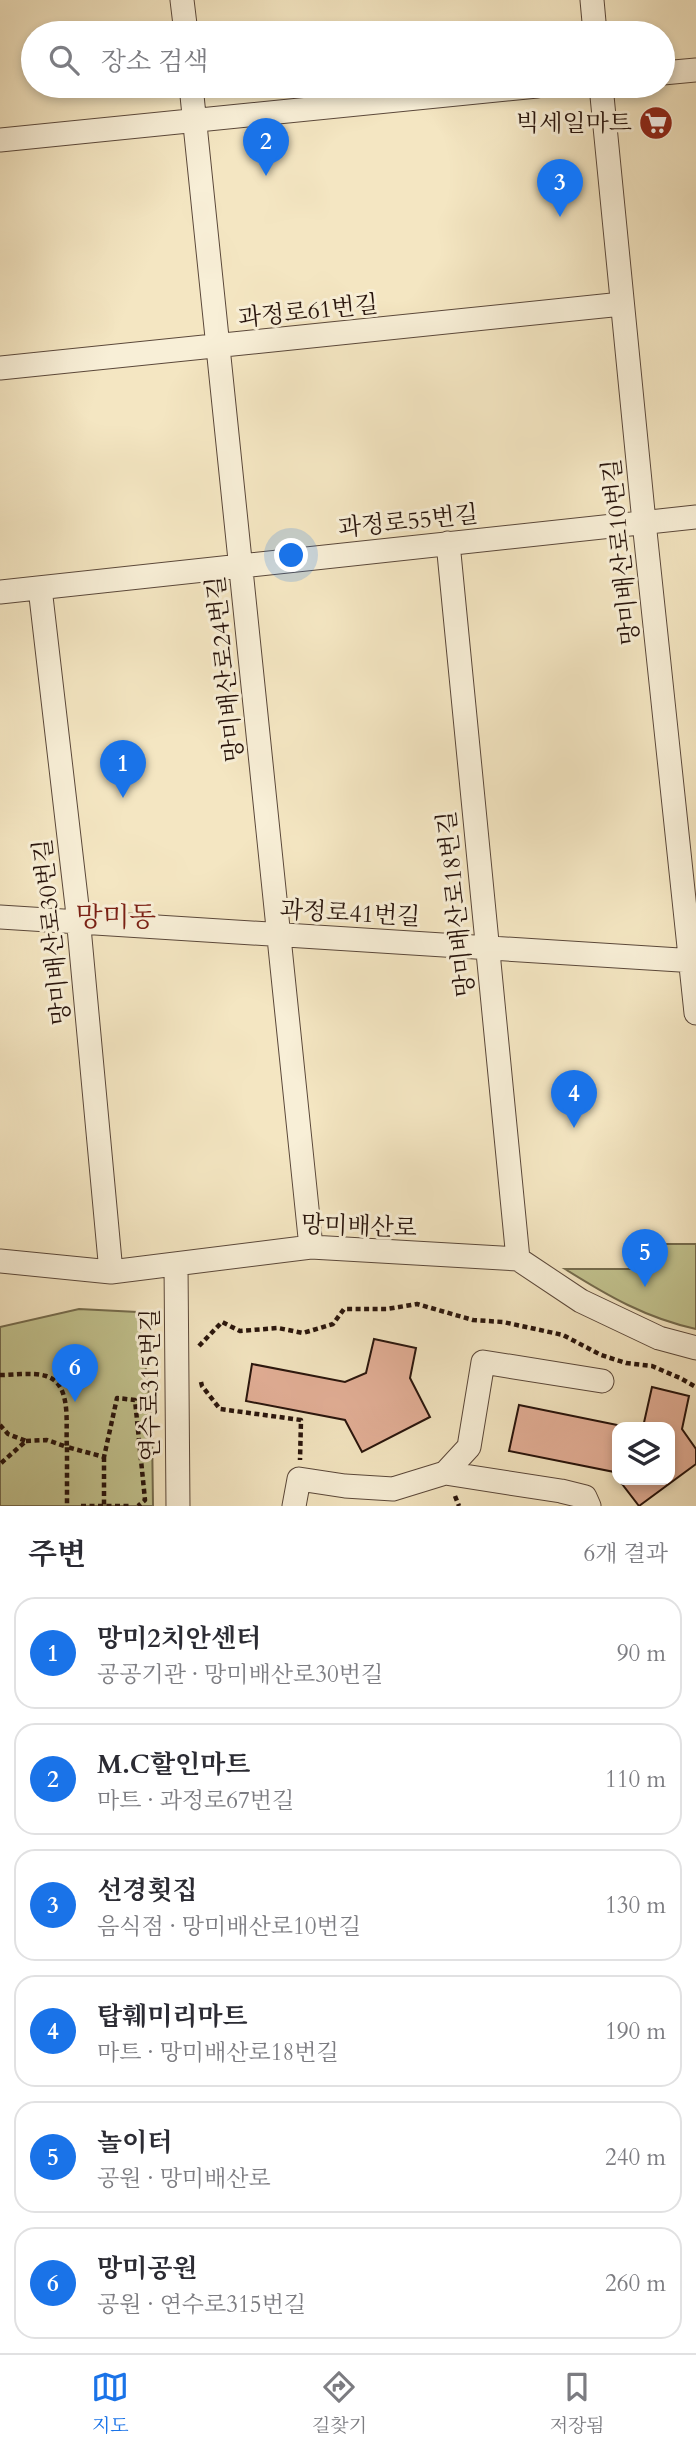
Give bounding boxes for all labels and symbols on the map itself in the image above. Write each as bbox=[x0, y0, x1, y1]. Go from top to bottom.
supermarket icon: 빅세일마트 bbox=[637, 104, 675, 142]
place label: 빅세일마트 bbox=[516, 107, 632, 140]
pin: 2 bbox=[243, 118, 289, 176]
pin: 3 bbox=[537, 159, 583, 217]
street label: 과정로61번길 bbox=[236, 288, 380, 335]
street label: 망미배산로10번길 bbox=[595, 457, 648, 647]
street label: 과정로55번길 bbox=[336, 498, 480, 545]
your location bbox=[274, 538, 308, 572]
street label: 망미배산로24번길 bbox=[199, 574, 252, 764]
pin: 1 bbox=[100, 740, 146, 798]
street label: 망미배산로18번길 bbox=[430, 809, 483, 999]
street label: 망미배산로30번길 bbox=[26, 837, 79, 1027]
street label: 과정로41번길 bbox=[279, 893, 421, 934]
district label: 망미동 bbox=[75, 898, 157, 936]
pin: 4 bbox=[551, 1070, 597, 1128]
street label: 망미배산로 bbox=[300, 1208, 417, 1245]
pin: 5 bbox=[622, 1229, 668, 1287]
street label: 연수로315번길 bbox=[134, 1309, 167, 1461]
pin: 6 bbox=[52, 1344, 98, 1402]

